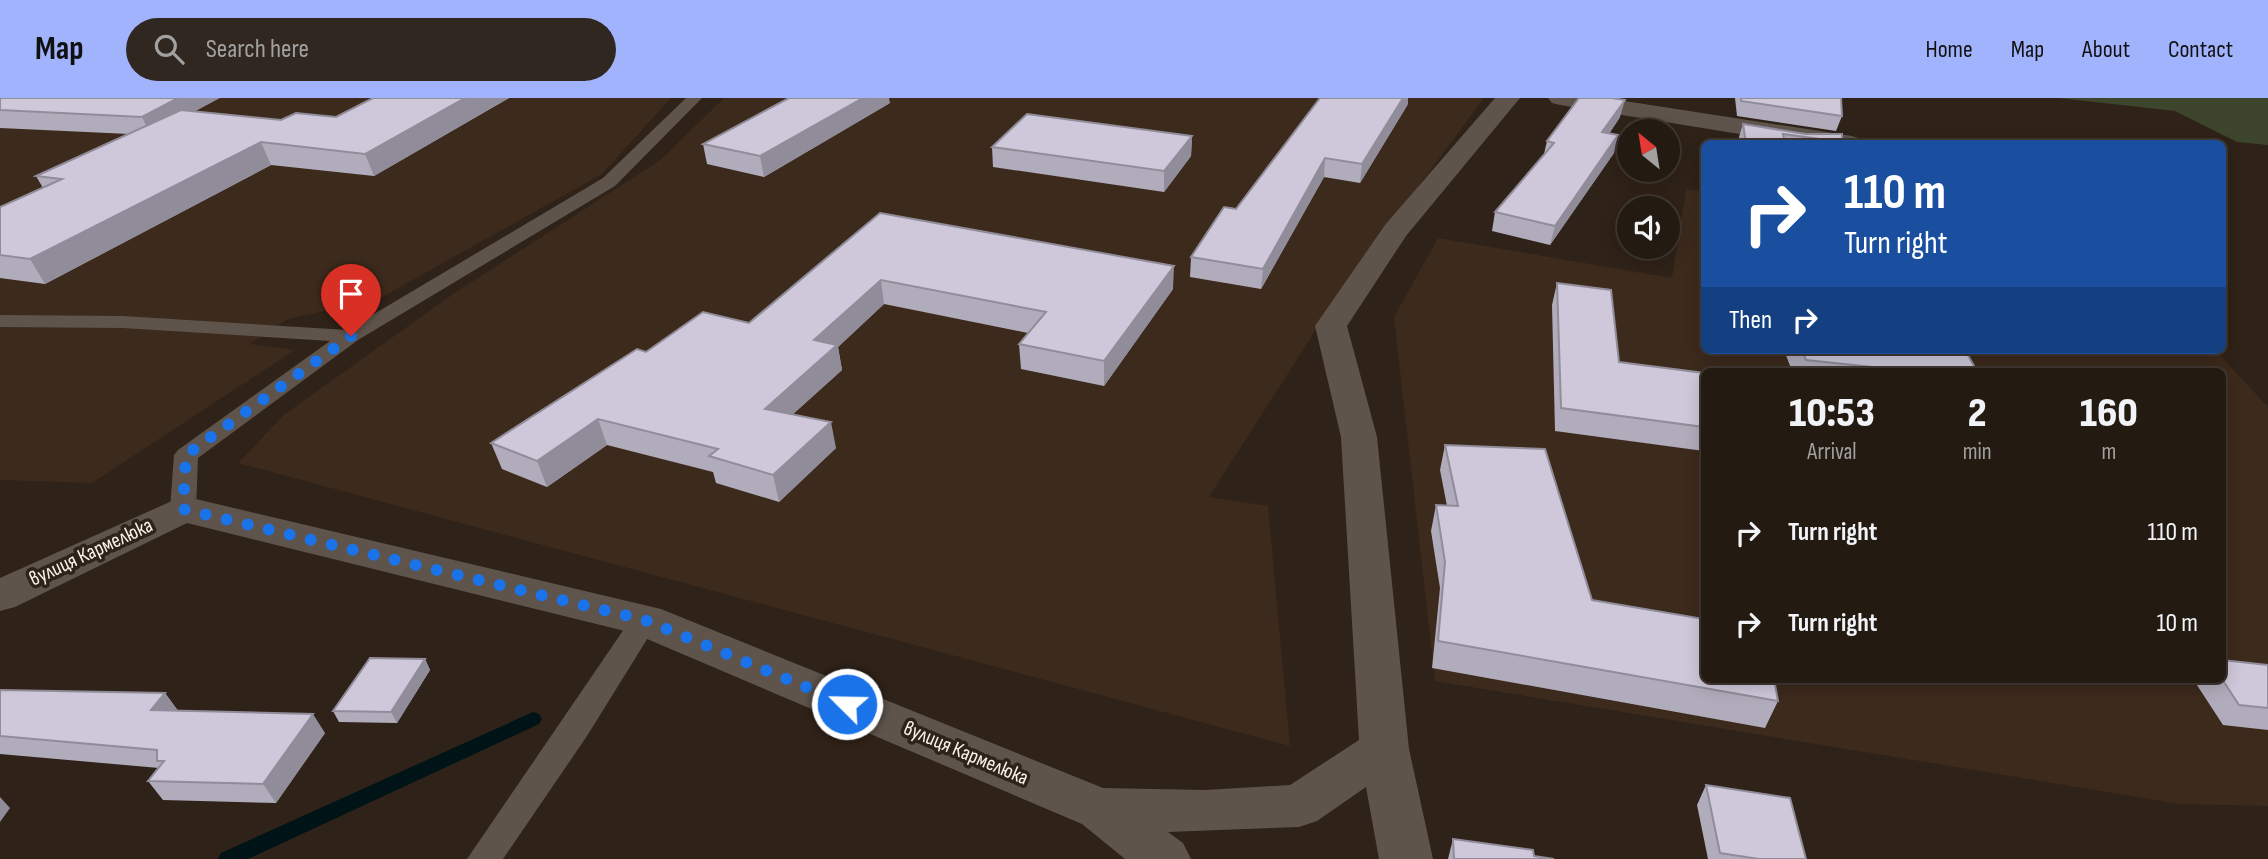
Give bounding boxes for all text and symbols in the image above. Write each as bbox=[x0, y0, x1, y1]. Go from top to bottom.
search box bbox=[126, 18, 616, 81]
text: Map bbox=[35, 29, 84, 69]
icon: search bbox=[150, 30, 188, 68]
text: Search here bbox=[206, 34, 309, 65]
text: Home bbox=[1925, 35, 1973, 64]
text: Map bbox=[2011, 35, 2044, 64]
text: About bbox=[2082, 35, 2130, 64]
text: Contact bbox=[2168, 35, 2233, 64]
north arrow bbox=[1617, 119, 1680, 182]
map controls bbox=[1617, 119, 1680, 259]
text: 110 m bbox=[1844, 164, 1946, 223]
icon: right bbox=[1729, 168, 1820, 259]
button: sound bbox=[1617, 196, 1680, 259]
text: Turn right bbox=[1844, 224, 1948, 263]
pin bbox=[321, 264, 381, 336]
icon: arrive bbox=[332, 275, 370, 313]
icon: right bbox=[1786, 301, 1824, 339]
text: Then bbox=[1729, 305, 1772, 336]
text: 10:53 bbox=[1789, 388, 1875, 439]
text: 2 bbox=[1968, 388, 1987, 439]
text: 160 bbox=[2080, 388, 2138, 439]
text: Arrival bbox=[1807, 438, 1857, 466]
text: min bbox=[1963, 438, 1992, 466]
text: m bbox=[2101, 438, 2116, 466]
street label: вулиця Кармелюка bbox=[25, 513, 157, 591]
icon: right bbox=[1729, 514, 1767, 552]
text: Turn right bbox=[1788, 517, 1877, 548]
text: 110 m bbox=[2147, 517, 2198, 548]
icon: right bbox=[1729, 605, 1767, 643]
text: Turn right bbox=[1788, 608, 1877, 639]
text: 10 m bbox=[2156, 608, 2198, 639]
position arrow bbox=[810, 667, 884, 741]
street label: вулиця Кармелюка bbox=[900, 715, 1032, 791]

